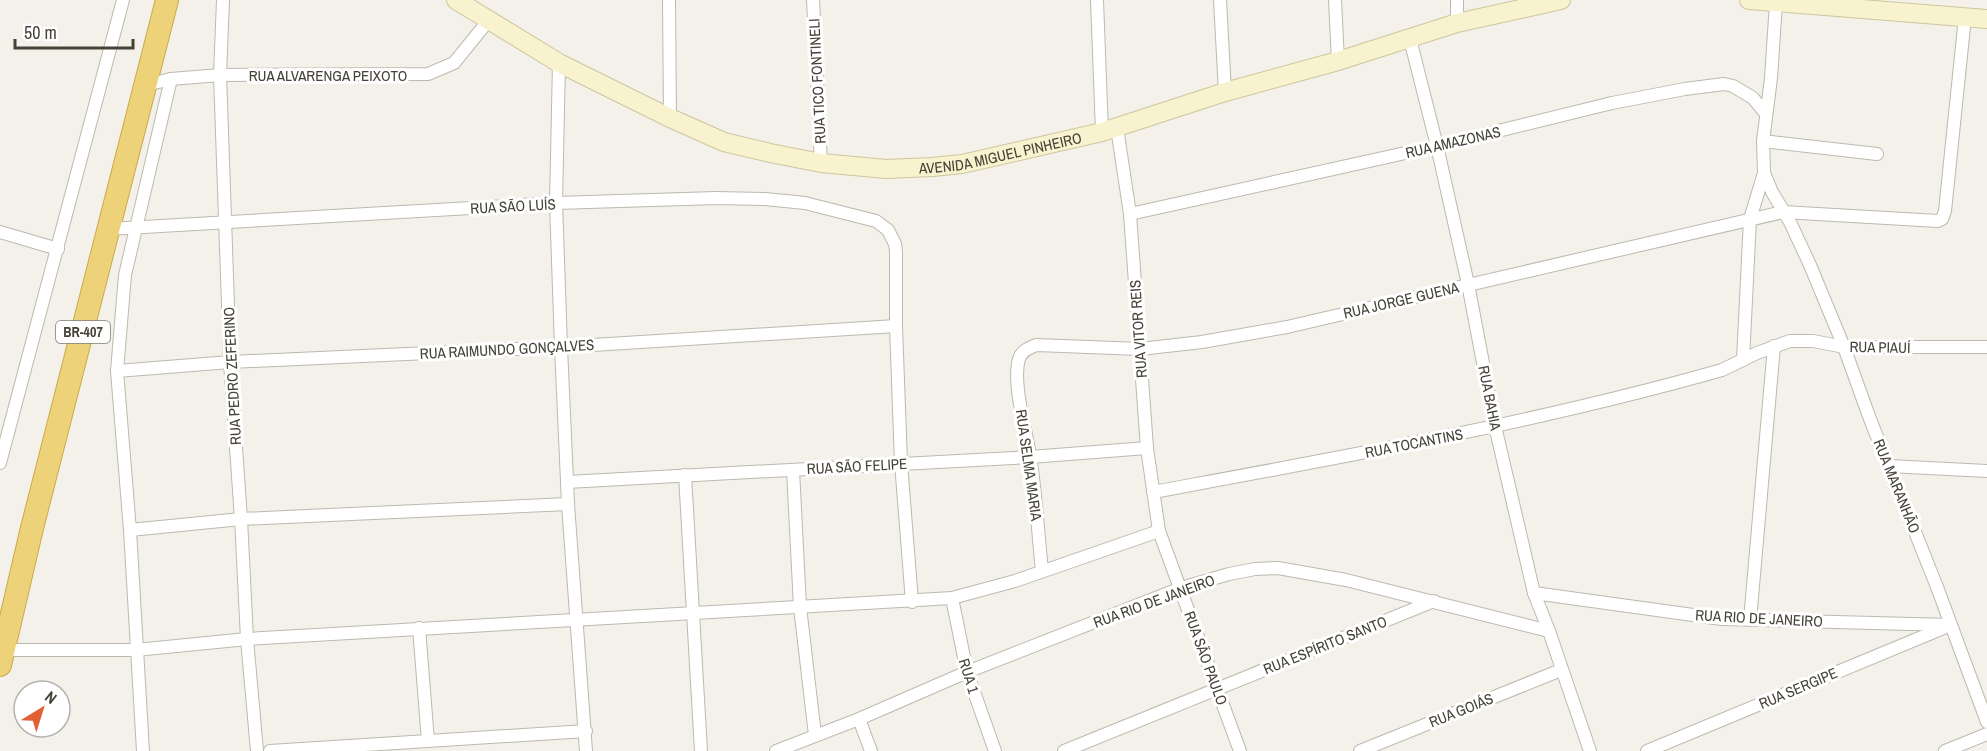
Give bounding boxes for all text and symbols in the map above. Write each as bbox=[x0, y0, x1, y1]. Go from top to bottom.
scale bar bbox=[15, 12, 134, 50]
street label: RUA TICO FONTINELI bbox=[803, 18, 831, 144]
text: 50 m bbox=[24, 20, 57, 45]
street label: RUA ALVARENGA PEIXOTO bbox=[249, 65, 407, 86]
street label: RUA AMAZONAS bbox=[1403, 121, 1503, 163]
street label: AVENIDA MIGUEL PINHEIRO bbox=[917, 127, 1084, 178]
street label: RUA SÃO LUÍS bbox=[470, 193, 556, 219]
street label: RUA JORGE GUENA bbox=[1341, 276, 1462, 324]
street label: RUA VITOR REIS bbox=[1124, 279, 1152, 379]
street label: RUA PEDRO ZEFERINO bbox=[218, 307, 246, 445]
road number: BR-407 bbox=[56, 321, 110, 343]
street label: RUA RAIMUNDO GONÇALVES bbox=[419, 334, 595, 364]
street label: RUA PIAUÍ bbox=[1849, 336, 1911, 358]
street label: RUA BAHIA bbox=[1473, 364, 1507, 433]
street label: RUA SELMA MARIA bbox=[1011, 408, 1047, 523]
street label: RUA TOCANTINS bbox=[1363, 423, 1465, 463]
street label: RUA MARANHÃO bbox=[1869, 436, 1925, 536]
street label: RUA SÃO FELIPE bbox=[806, 453, 908, 479]
street label: RUA RIO DE JANEIRO bbox=[1090, 569, 1218, 633]
street label: RUA RIO DE JANEIRO bbox=[1695, 604, 1823, 632]
street label: RUA SÃO PAULO bbox=[1179, 608, 1233, 708]
street label: RUA ESPÍRITO SANTO bbox=[1260, 611, 1390, 679]
street label: RUA 1 bbox=[954, 656, 984, 696]
street label: RUA SERGIPE bbox=[1756, 662, 1840, 714]
north arrow bbox=[12, 679, 72, 739]
text: N bbox=[41, 686, 62, 709]
street label: RUA GOIÁS bbox=[1426, 688, 1496, 732]

